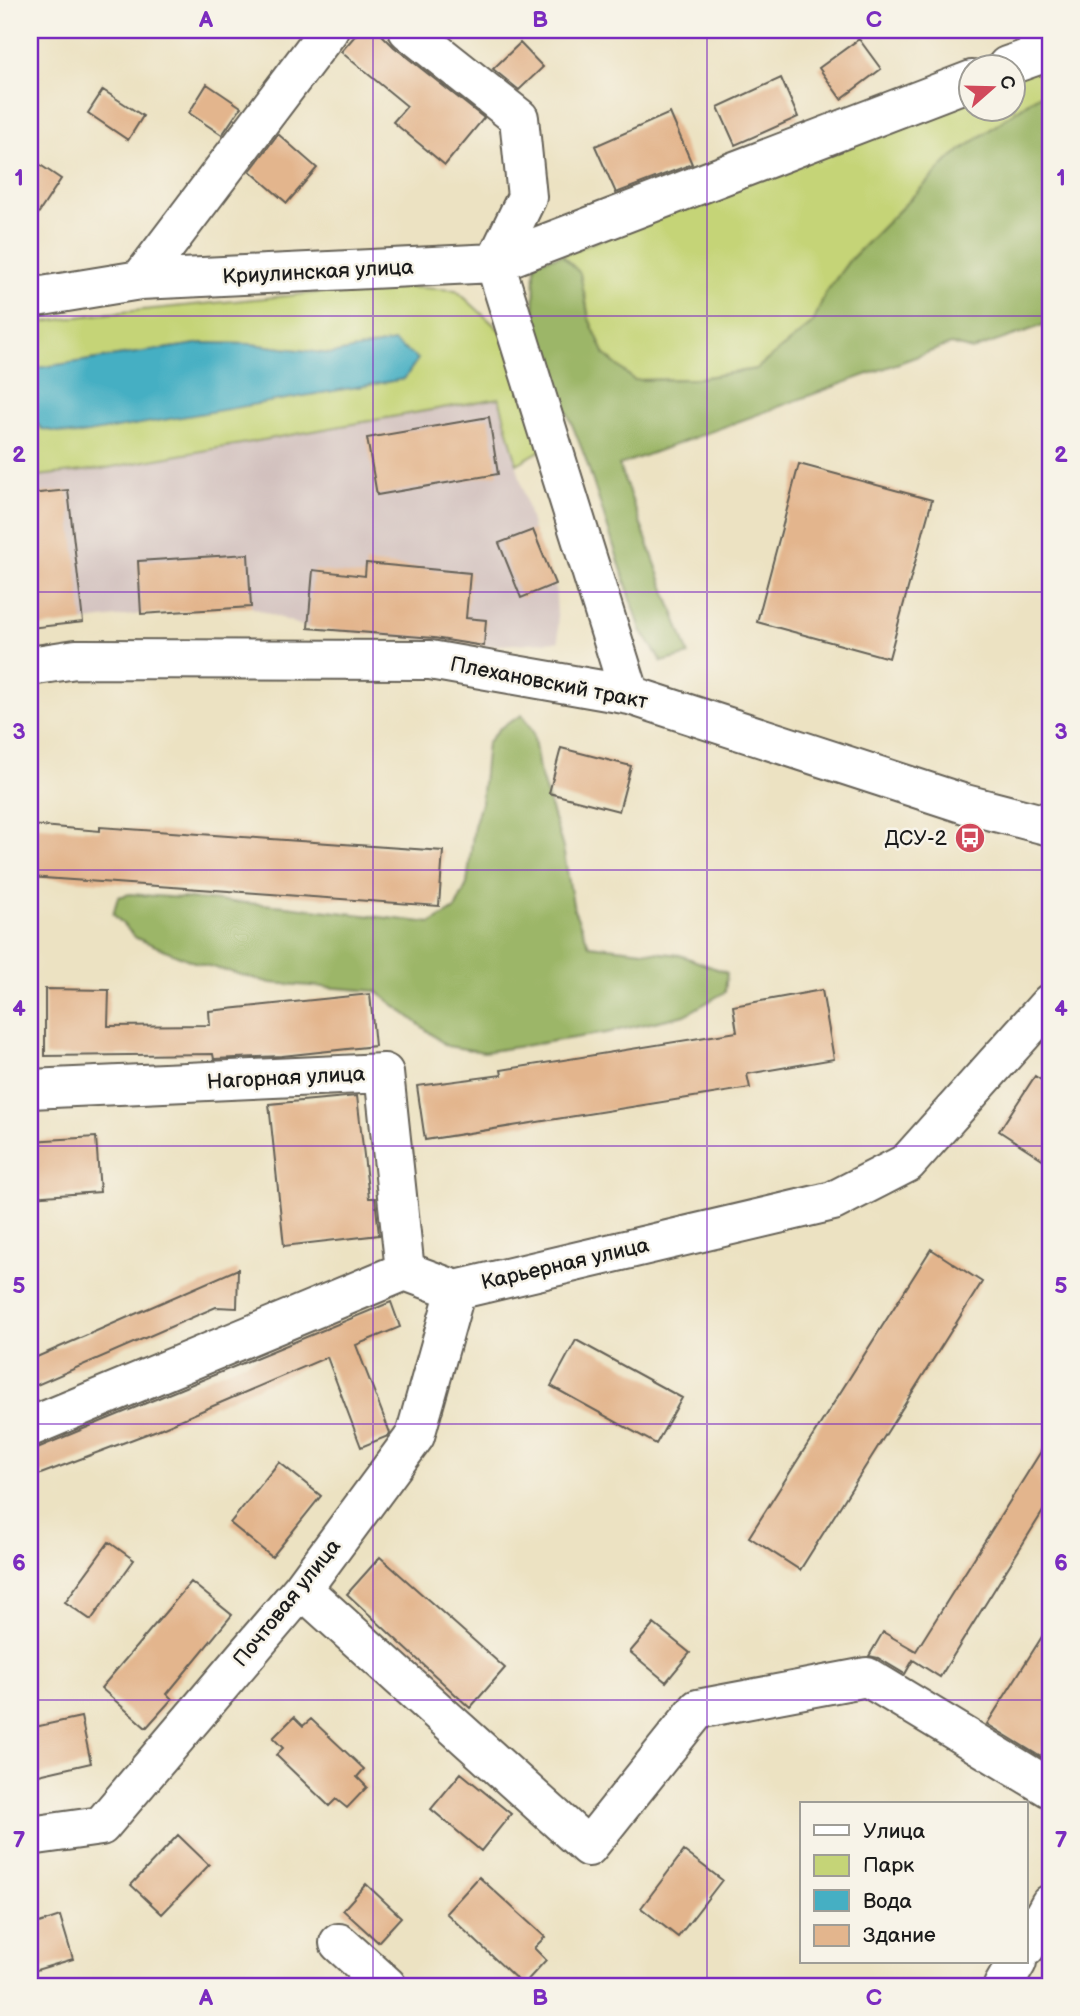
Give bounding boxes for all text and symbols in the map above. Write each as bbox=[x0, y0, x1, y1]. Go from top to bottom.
text: A bbox=[198, 6, 214, 34]
text: B bbox=[532, 6, 548, 34]
text: C bbox=[866, 6, 882, 34]
north arrow bbox=[958, 52, 1028, 122]
text: С bbox=[993, 73, 1020, 93]
text: 1 bbox=[14, 164, 24, 192]
text: 1 bbox=[1056, 164, 1066, 192]
street label: Криулинская улица bbox=[222, 254, 415, 289]
text: 2 bbox=[12, 441, 26, 469]
text: 2 bbox=[1054, 441, 1068, 469]
street label: Плехановский тракт bbox=[448, 652, 650, 714]
text: 3 bbox=[12, 718, 26, 746]
text: 3 bbox=[1054, 718, 1068, 746]
bus stop icon: ДСУ-2 bbox=[953, 821, 987, 855]
place label: ДСУ-2 bbox=[884, 826, 948, 851]
text: 4 bbox=[12, 995, 26, 1023]
text: 4 bbox=[1054, 995, 1068, 1023]
street label: Нагорная улица bbox=[206, 1061, 366, 1095]
street label: Карьерная улица bbox=[479, 1232, 652, 1295]
text: 5 bbox=[12, 1272, 26, 1300]
text: 5 bbox=[1054, 1272, 1068, 1300]
street label: Почтовая улица bbox=[228, 1534, 346, 1672]
text: 6 bbox=[12, 1549, 26, 1577]
text: 6 bbox=[1054, 1549, 1068, 1577]
legend bbox=[800, 1802, 1028, 1964]
text: Улица bbox=[863, 1819, 926, 1844]
text: 7 bbox=[13, 1826, 26, 1854]
text: 7 bbox=[1055, 1826, 1068, 1854]
text: Парк bbox=[863, 1853, 914, 1878]
text: Вода bbox=[863, 1889, 912, 1914]
text: Здание bbox=[863, 1923, 936, 1948]
text: A bbox=[198, 1984, 214, 2012]
text: B bbox=[532, 1984, 548, 2012]
text: C bbox=[866, 1984, 882, 2012]

